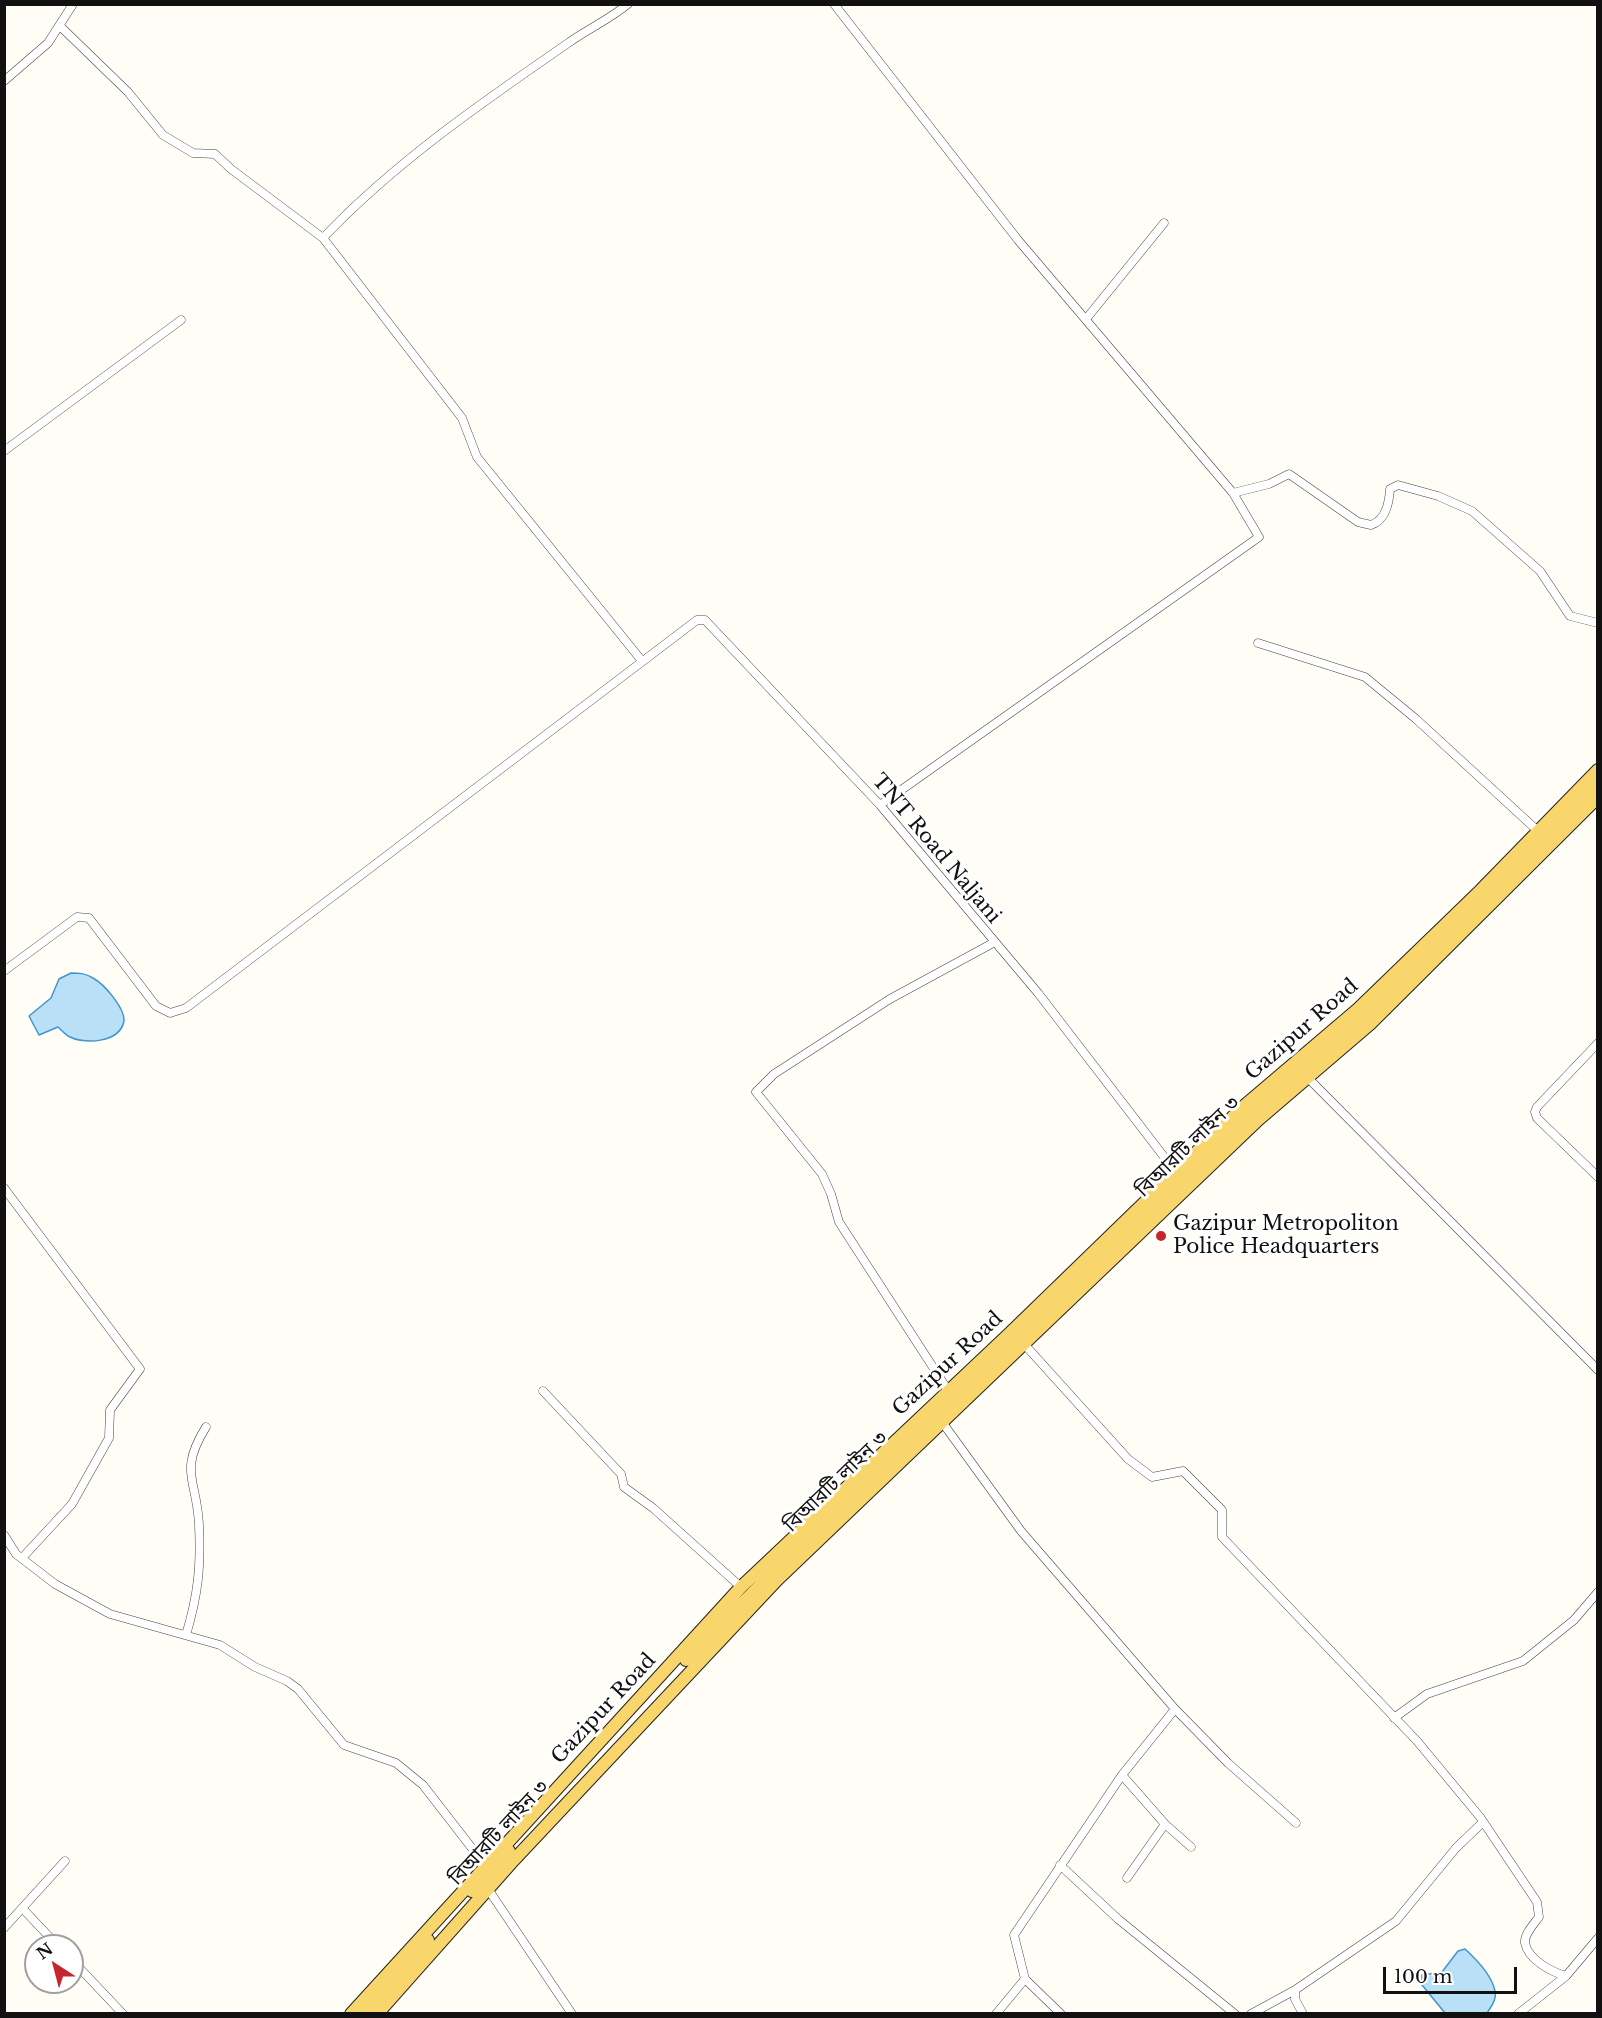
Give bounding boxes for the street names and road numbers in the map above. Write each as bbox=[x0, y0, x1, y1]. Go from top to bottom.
street label: TNT Road Naljani bbox=[867, 769, 1005, 929]
street label: Gazipur Road bbox=[1241, 974, 1363, 1086]
street label: বিআরটি লাইন ৩ bbox=[1131, 1092, 1245, 1202]
street label: Gazipur Road bbox=[888, 1307, 1008, 1421]
street label: বিআরটি লাইন ৩ bbox=[779, 1427, 893, 1537]
street label: Gazipur Road bbox=[547, 1649, 661, 1769]
street label: বিআরটি লাইন ৩ bbox=[444, 1776, 554, 1890]

